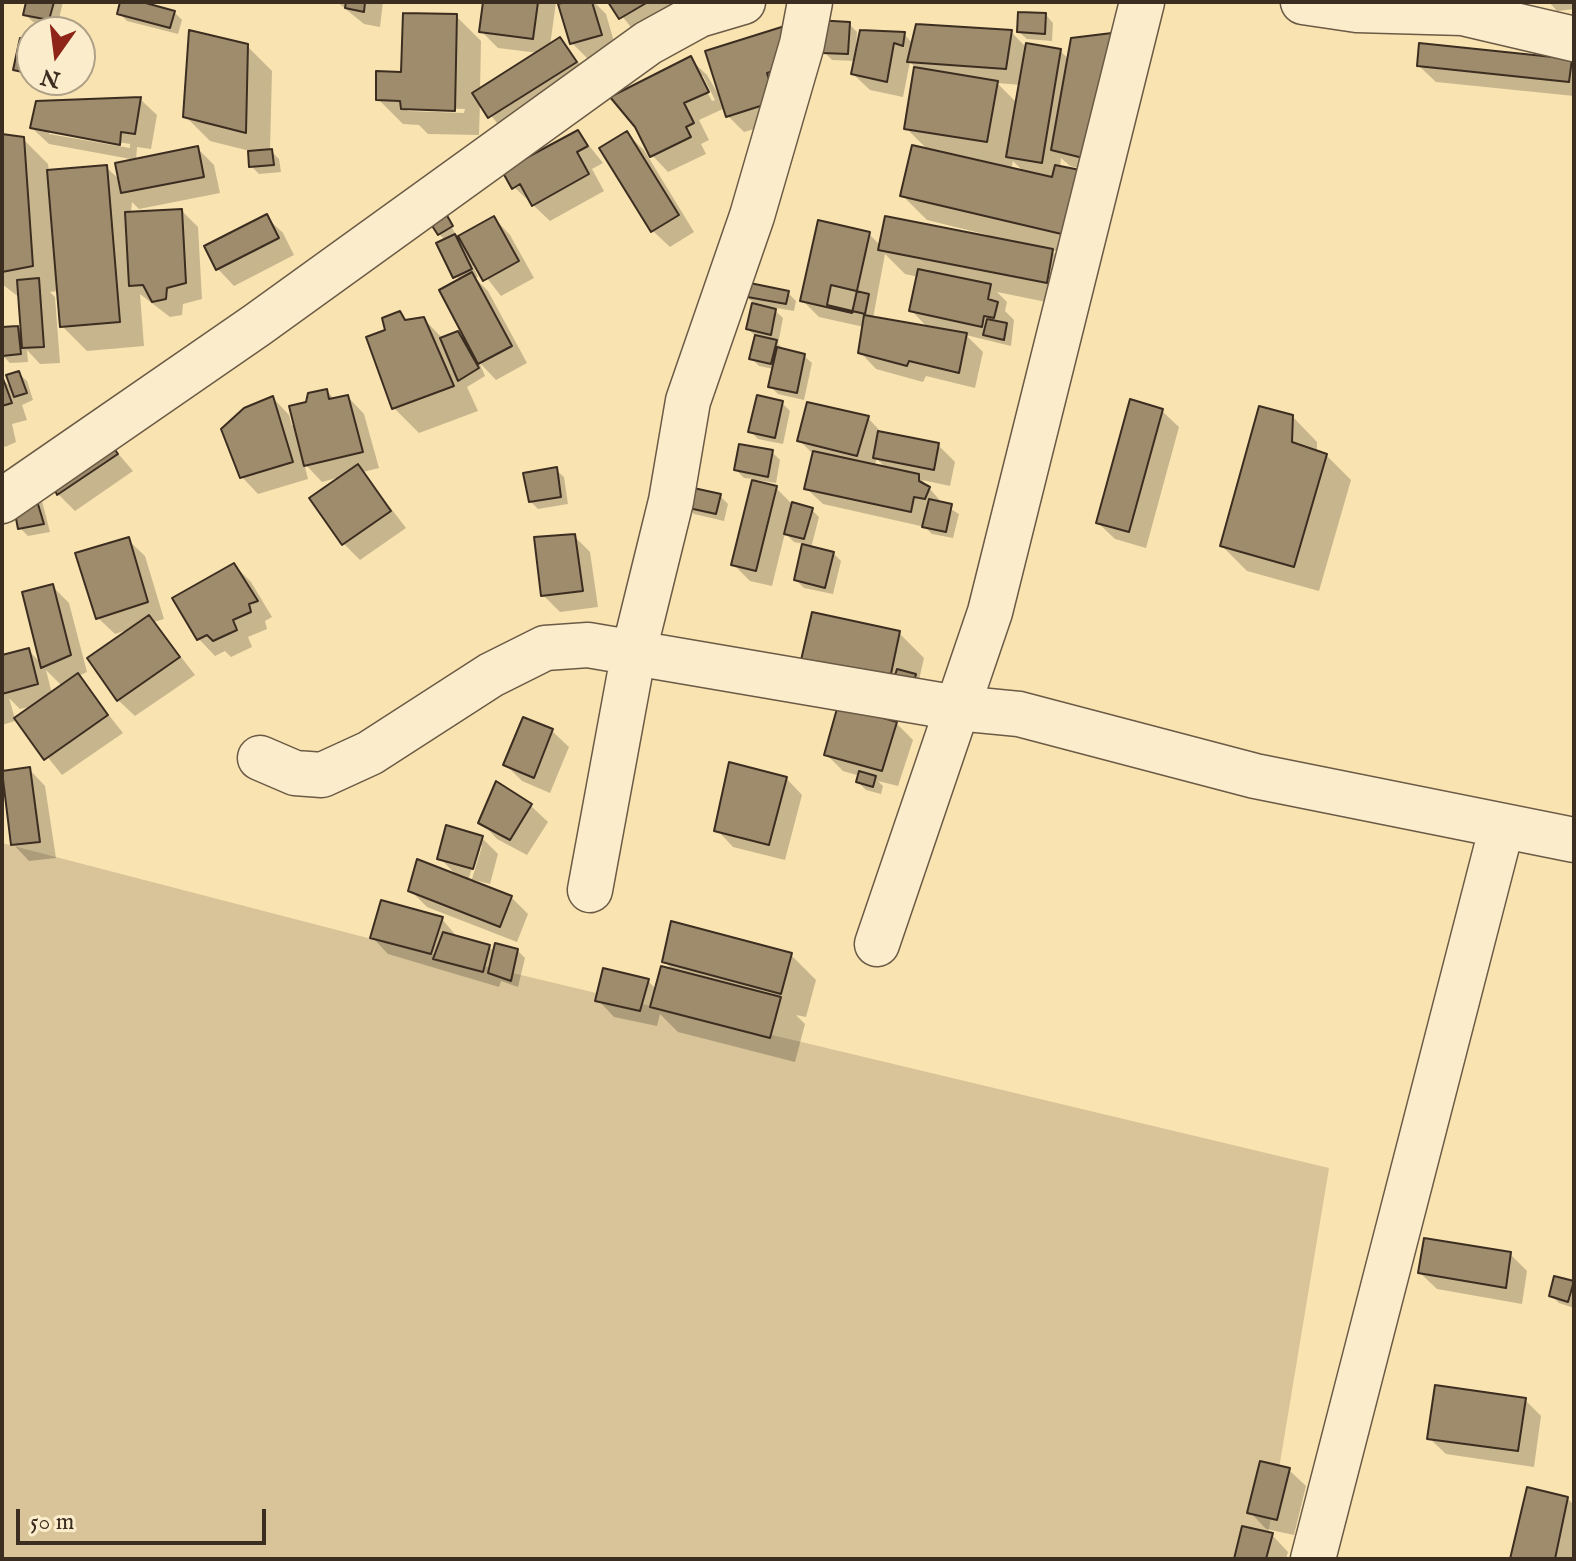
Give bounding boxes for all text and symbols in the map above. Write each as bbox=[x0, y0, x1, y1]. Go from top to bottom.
north arrow bbox=[16, 16, 96, 96]
text: N bbox=[38, 61, 63, 93]
scale bar bbox=[20, 1493, 270, 1543]
text: 50 m bbox=[30, 1507, 74, 1538]

